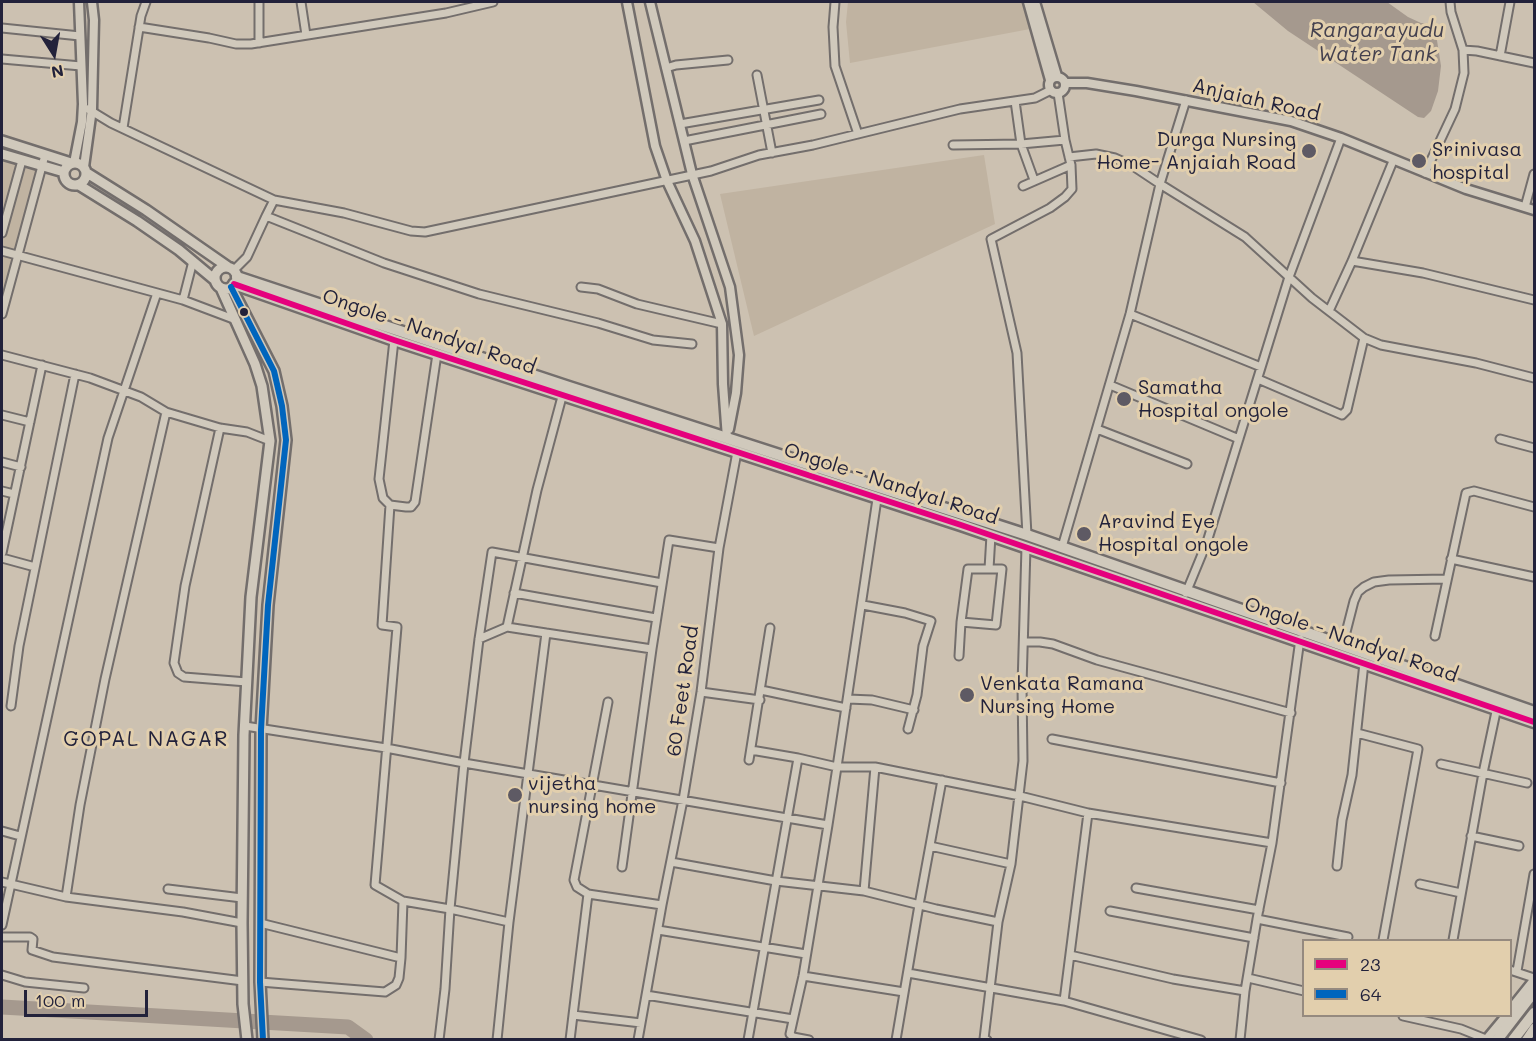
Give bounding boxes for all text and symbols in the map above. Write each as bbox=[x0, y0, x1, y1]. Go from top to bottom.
water label: Rangarayudu Water Tank bbox=[1310, 18, 1444, 68]
north arrow bbox=[24, 24, 84, 84]
text: N bbox=[50, 61, 65, 84]
street label: Anjaiah Road bbox=[1190, 74, 1322, 126]
place label: Durga Nursing Home- Anjaiah Road bbox=[1097, 128, 1296, 175]
place label: Srinivasa hospital bbox=[1432, 138, 1522, 185]
marker: Durga Nursing Home- Anjaiah Road bbox=[1300, 142, 1318, 160]
marker: Srinivasa hospital bbox=[1410, 152, 1428, 170]
street label: Ongole - Nandyal Road bbox=[319, 284, 539, 380]
unlabelled marker bbox=[238, 306, 250, 318]
place label: Samatha Hospital ongole bbox=[1138, 376, 1289, 423]
marker: Samatha Hospital ongole bbox=[1115, 390, 1133, 408]
street label: Ongole - Nandyal Road bbox=[781, 438, 1001, 530]
place label: Aravind Eye Hospital ongole bbox=[1098, 510, 1249, 557]
marker: Aravind Eye Hospital ongole bbox=[1075, 525, 1093, 543]
street label: Ongole - Nandyal Road bbox=[1241, 592, 1461, 688]
street label: 60 Feet Road bbox=[662, 624, 704, 758]
place label: Venkata Ramana Nursing Home bbox=[980, 672, 1144, 719]
marker: Venkata Ramana Nursing Home bbox=[958, 686, 976, 704]
district label: GOPAL NAGAR bbox=[63, 727, 229, 753]
place label: vijetha nursing home bbox=[528, 772, 656, 819]
marker: vijetha nursing home bbox=[506, 786, 524, 804]
legend bbox=[1302, 939, 1512, 1017]
text: 23 bbox=[1360, 952, 1381, 976]
scale bar bbox=[27, 978, 152, 1016]
text: 64 bbox=[1360, 982, 1381, 1006]
text: 100 m bbox=[35, 988, 85, 1012]

